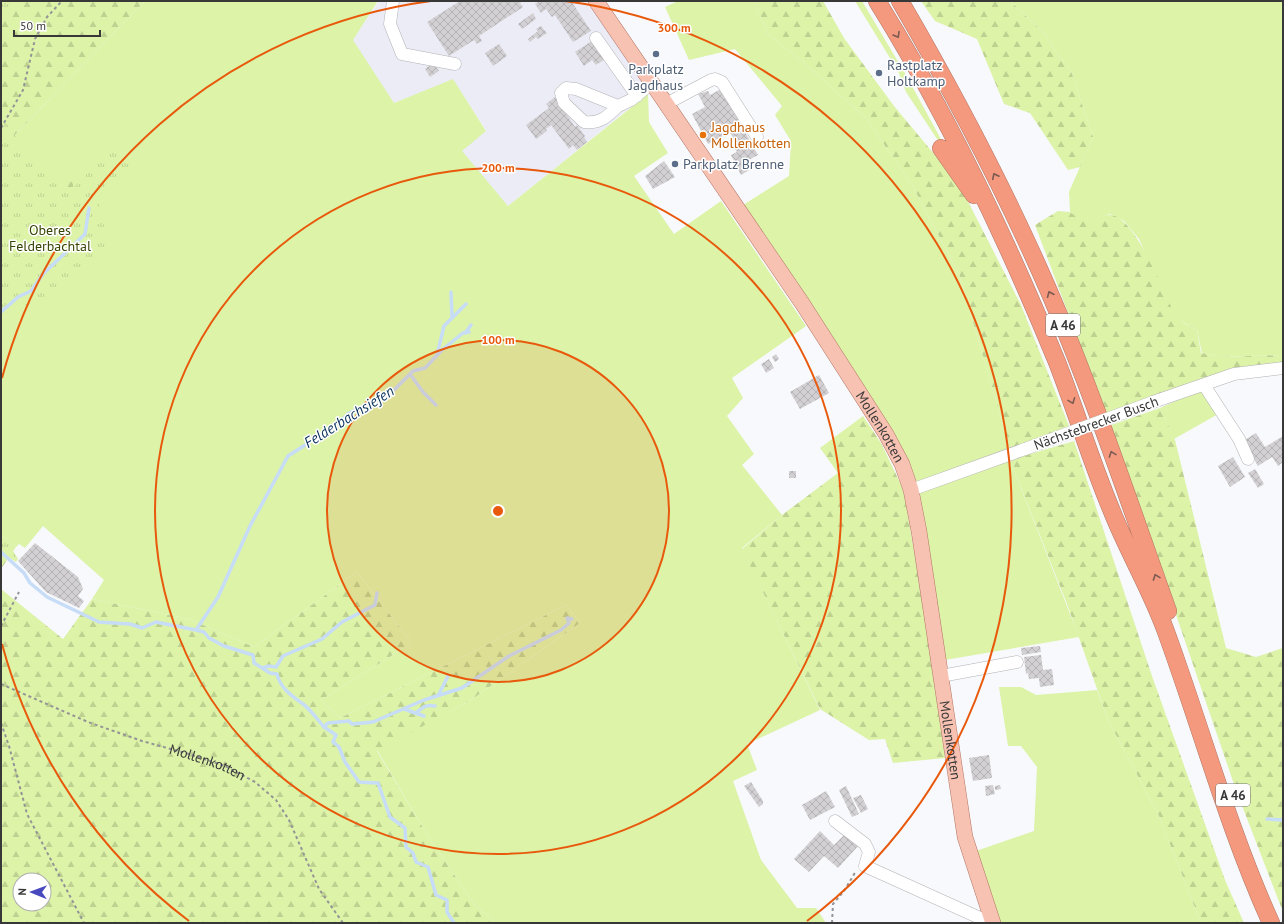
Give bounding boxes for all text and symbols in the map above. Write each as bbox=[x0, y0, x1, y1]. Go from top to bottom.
scale bar bbox=[14, 12, 100, 38]
text: 50 m bbox=[20, 18, 46, 33]
text: 300 m bbox=[657, 20, 691, 35]
one-way arrow bbox=[892, 31, 899, 38]
marker: Parkplatz Jagdhaus bbox=[651, 49, 661, 59]
place label: Rastplatz Holtkamp bbox=[887, 56, 945, 90]
place label: Parkplatz Jagdhaus bbox=[628, 60, 684, 94]
marker: Rastplatz Holtkamp bbox=[874, 68, 884, 78]
place label: Jagdhaus Mollenkotten bbox=[710, 118, 791, 152]
marker: Jagdhaus Mollenkotten bbox=[698, 130, 708, 140]
place label: Parkplatz Brenne bbox=[683, 155, 784, 173]
marker: Parkplatz Brenne bbox=[670, 159, 680, 169]
text: 200 m bbox=[481, 160, 515, 175]
one-way arrow bbox=[992, 172, 1000, 180]
park label: Oberes Felderbachtal bbox=[9, 221, 91, 255]
one-way arrow bbox=[1046, 290, 1054, 297]
road number: A 46 bbox=[1046, 314, 1080, 336]
text: 100 m bbox=[481, 332, 515, 347]
water label: Felderbachsiefen bbox=[300, 381, 398, 452]
street label: Mollenkotten bbox=[852, 388, 908, 465]
street label: Nächstebrecker Busch bbox=[1031, 392, 1161, 454]
one-way arrow bbox=[1067, 397, 1075, 405]
one-way arrow bbox=[1109, 451, 1117, 458]
centre of rings bbox=[491, 504, 505, 518]
one-way arrow bbox=[1152, 573, 1161, 580]
street label: Mollenkotten bbox=[936, 699, 965, 781]
street label: Mollenkotten bbox=[167, 740, 249, 784]
road number: A 46 bbox=[1216, 784, 1250, 806]
north arrow bbox=[12, 872, 52, 912]
text: N bbox=[15, 888, 29, 896]

